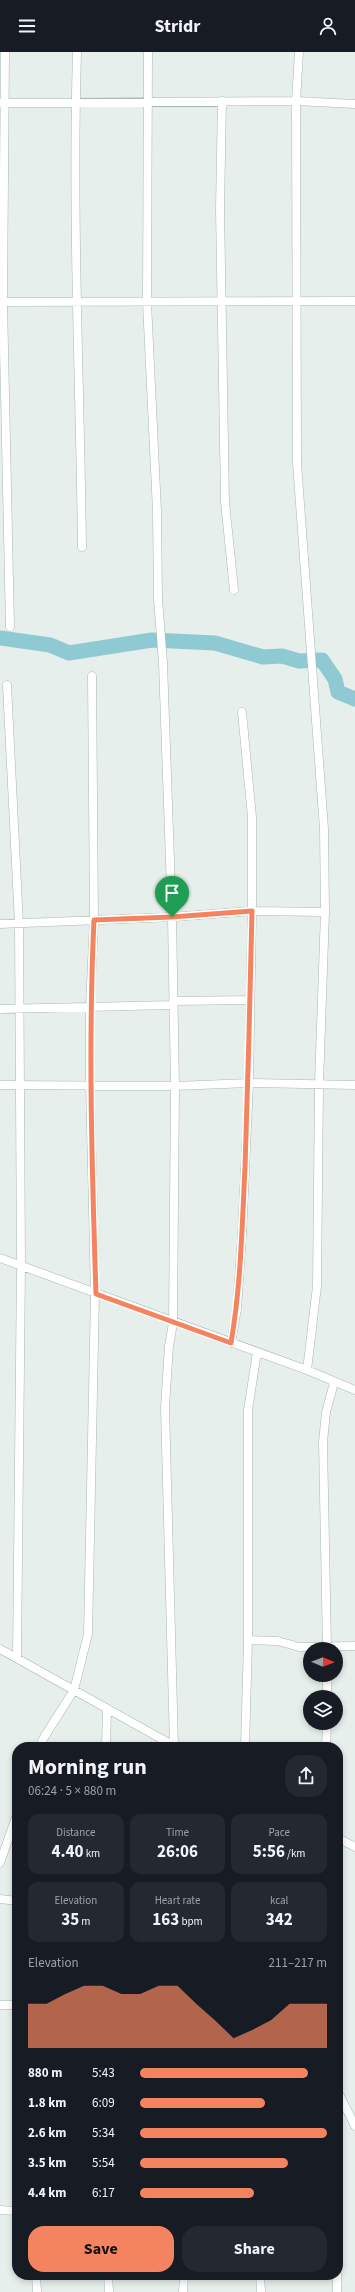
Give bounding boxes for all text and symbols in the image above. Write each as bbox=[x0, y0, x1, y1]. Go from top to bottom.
text: Stridr bbox=[154, 14, 201, 39]
icon: menu bbox=[16, 15, 38, 37]
icon: person bbox=[317, 15, 339, 37]
pin bbox=[155, 876, 189, 917]
icon: arrive bbox=[161, 882, 183, 904]
north arrow bbox=[303, 1642, 343, 1682]
map controls bbox=[303, 1642, 343, 1730]
button: layers bbox=[303, 1690, 343, 1730]
text: Morning run bbox=[28, 1751, 147, 1783]
button: share bbox=[285, 1755, 327, 1797]
text: 06:24 · 5 × 880 m bbox=[28, 1782, 116, 1800]
text: Distance bbox=[56, 1825, 95, 1840]
text: Time bbox=[166, 1825, 189, 1840]
text: Pace bbox=[268, 1825, 290, 1840]
text: 4.40 bbox=[51, 1840, 83, 1864]
text: 26:06 bbox=[157, 1840, 198, 1864]
text: 5:56 bbox=[253, 1840, 285, 1864]
text: km bbox=[83, 1846, 100, 1861]
text: /km bbox=[285, 1846, 305, 1861]
text: Elevation bbox=[54, 1893, 97, 1908]
text: Heart rate bbox=[155, 1893, 200, 1908]
text: kcal bbox=[270, 1893, 288, 1908]
text: 35 bbox=[61, 1908, 79, 1932]
text: 163 bbox=[152, 1908, 179, 1932]
text: 342 bbox=[266, 1908, 293, 1932]
text: m bbox=[79, 1914, 90, 1929]
text: bpm bbox=[179, 1914, 203, 1929]
text: Elevation bbox=[28, 1954, 79, 1972]
text: 211–217 m bbox=[269, 1954, 327, 1972]
text: 880 m bbox=[28, 2064, 62, 2082]
text: 5:43 bbox=[92, 2064, 115, 2082]
text: 1.8 km bbox=[28, 2094, 67, 2112]
text: 6:09 bbox=[92, 2094, 115, 2112]
text: 2.6 km bbox=[28, 2124, 67, 2142]
text: 5:34 bbox=[92, 2124, 115, 2142]
text: 3.5 km bbox=[28, 2154, 67, 2172]
text: 5:54 bbox=[92, 2154, 115, 2172]
text: 4.4 km bbox=[28, 2184, 67, 2202]
text: 6:17 bbox=[92, 2184, 115, 2202]
button: Save bbox=[28, 2226, 174, 2272]
button: Share bbox=[182, 2226, 327, 2272]

